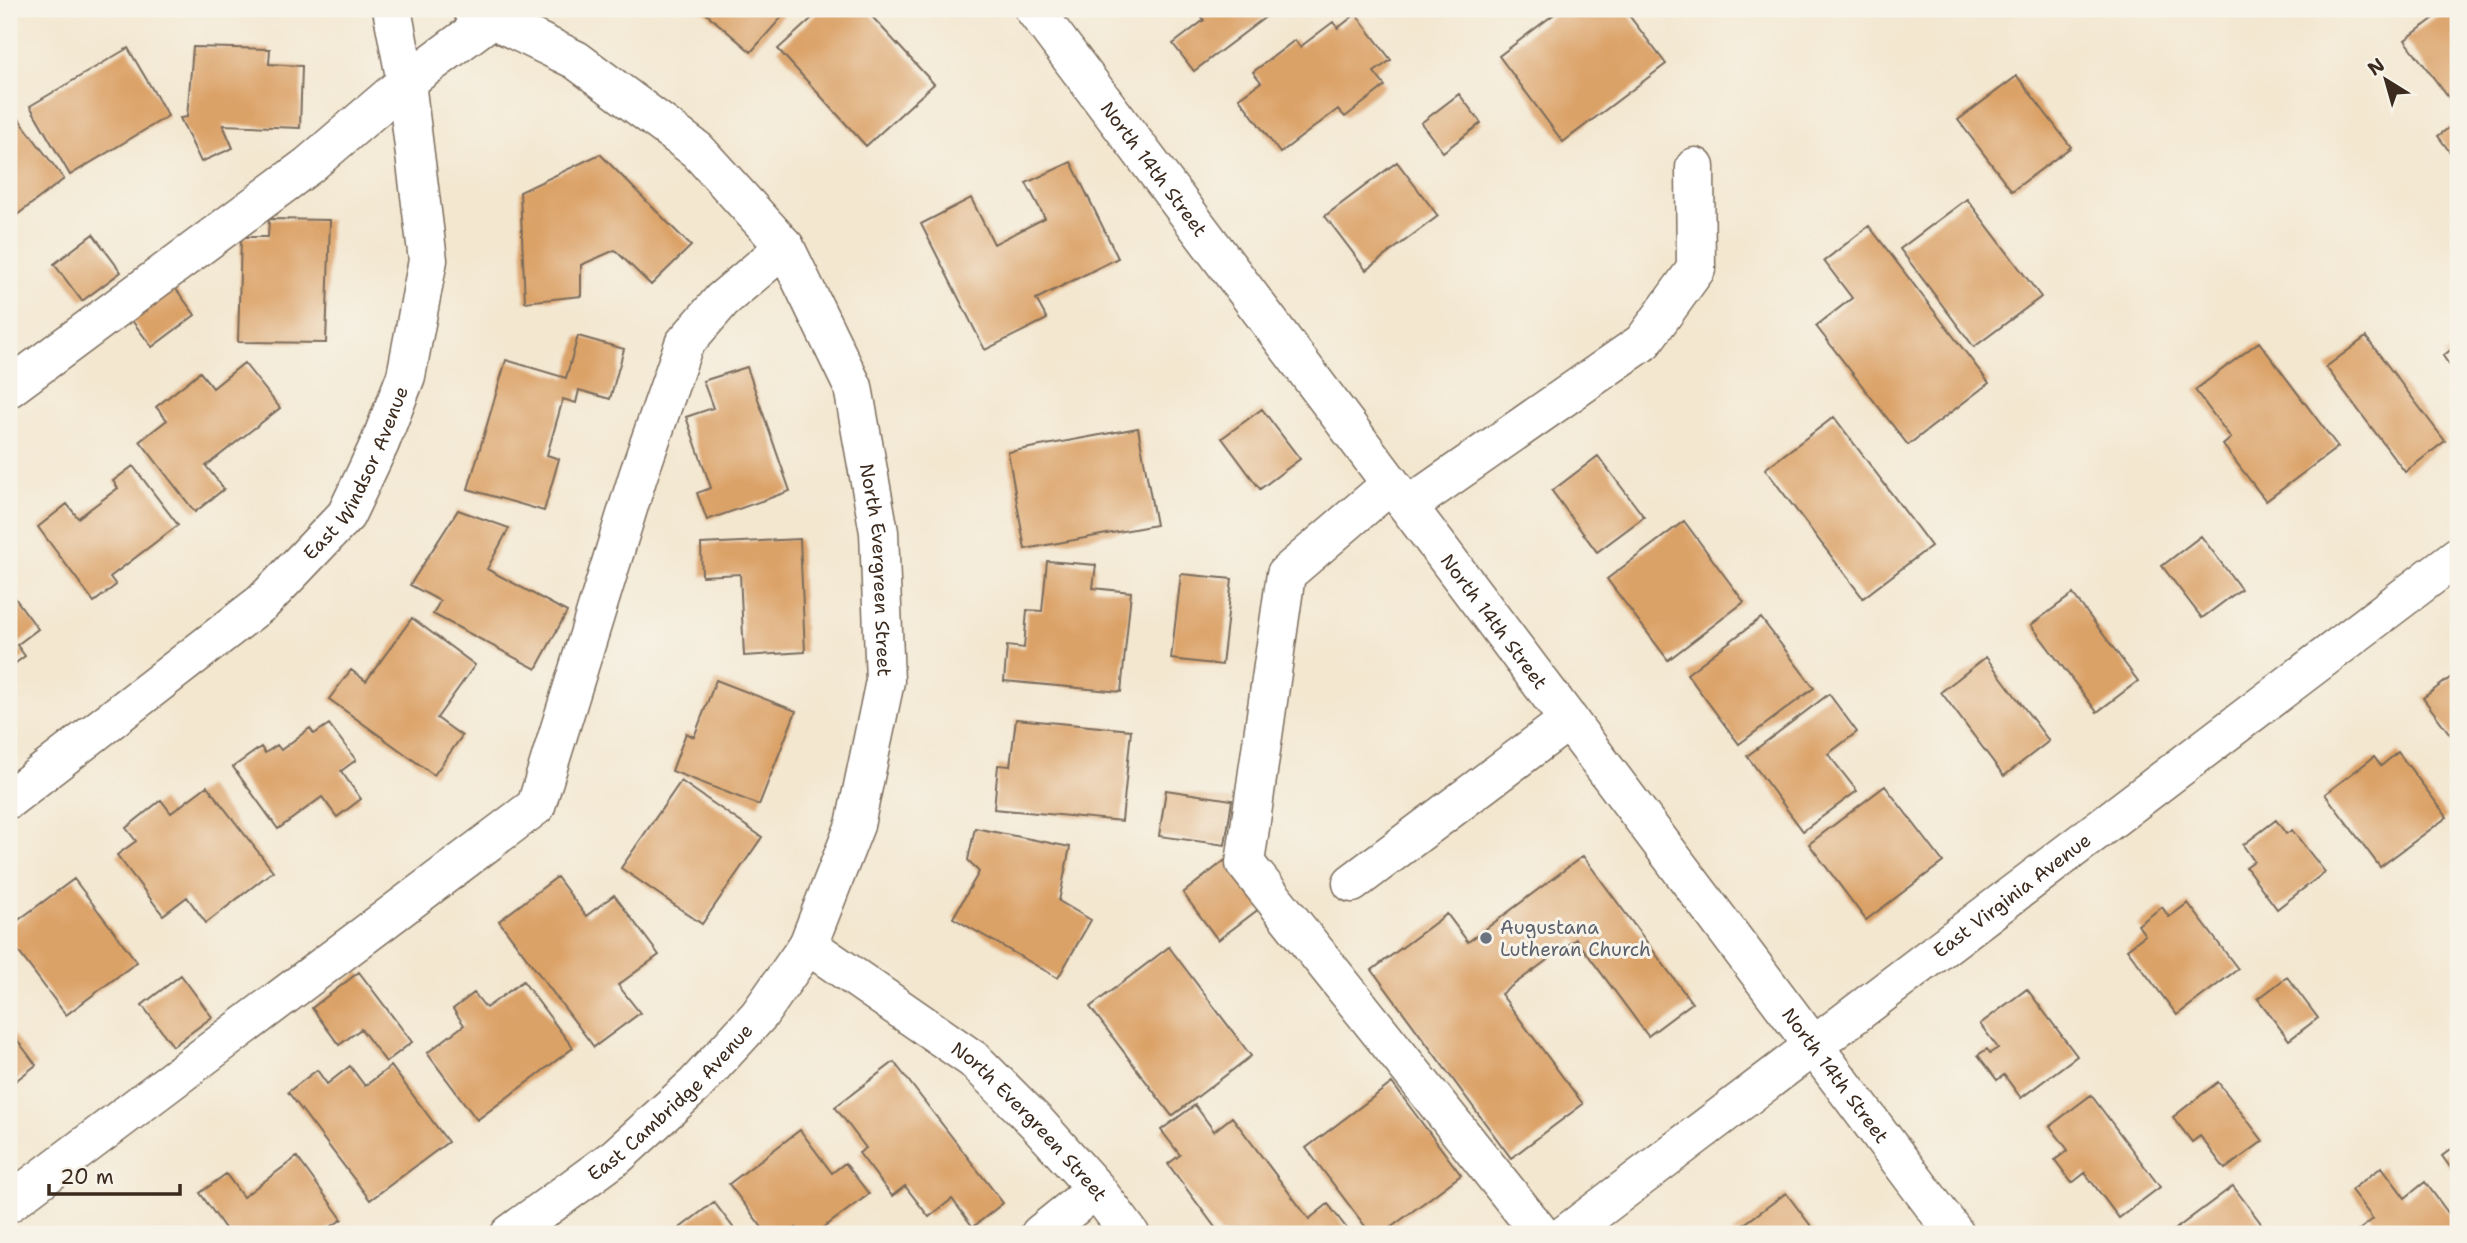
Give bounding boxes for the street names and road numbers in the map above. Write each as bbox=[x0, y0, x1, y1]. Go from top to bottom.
street label: North 14th Street bbox=[1095, 97, 1213, 242]
street label: East Windsor Avenue bbox=[298, 383, 414, 565]
street label: North Evergreen Street bbox=[854, 461, 897, 677]
street label: North 14th Street bbox=[1435, 549, 1553, 694]
street label: East Virginia Avenue bbox=[1928, 828, 2096, 963]
street label: North 14th Street bbox=[1776, 1003, 1894, 1148]
street label: East Cambridge Avenue bbox=[583, 1018, 758, 1186]
street label: North Evergreen Street bbox=[946, 1036, 1113, 1206]

